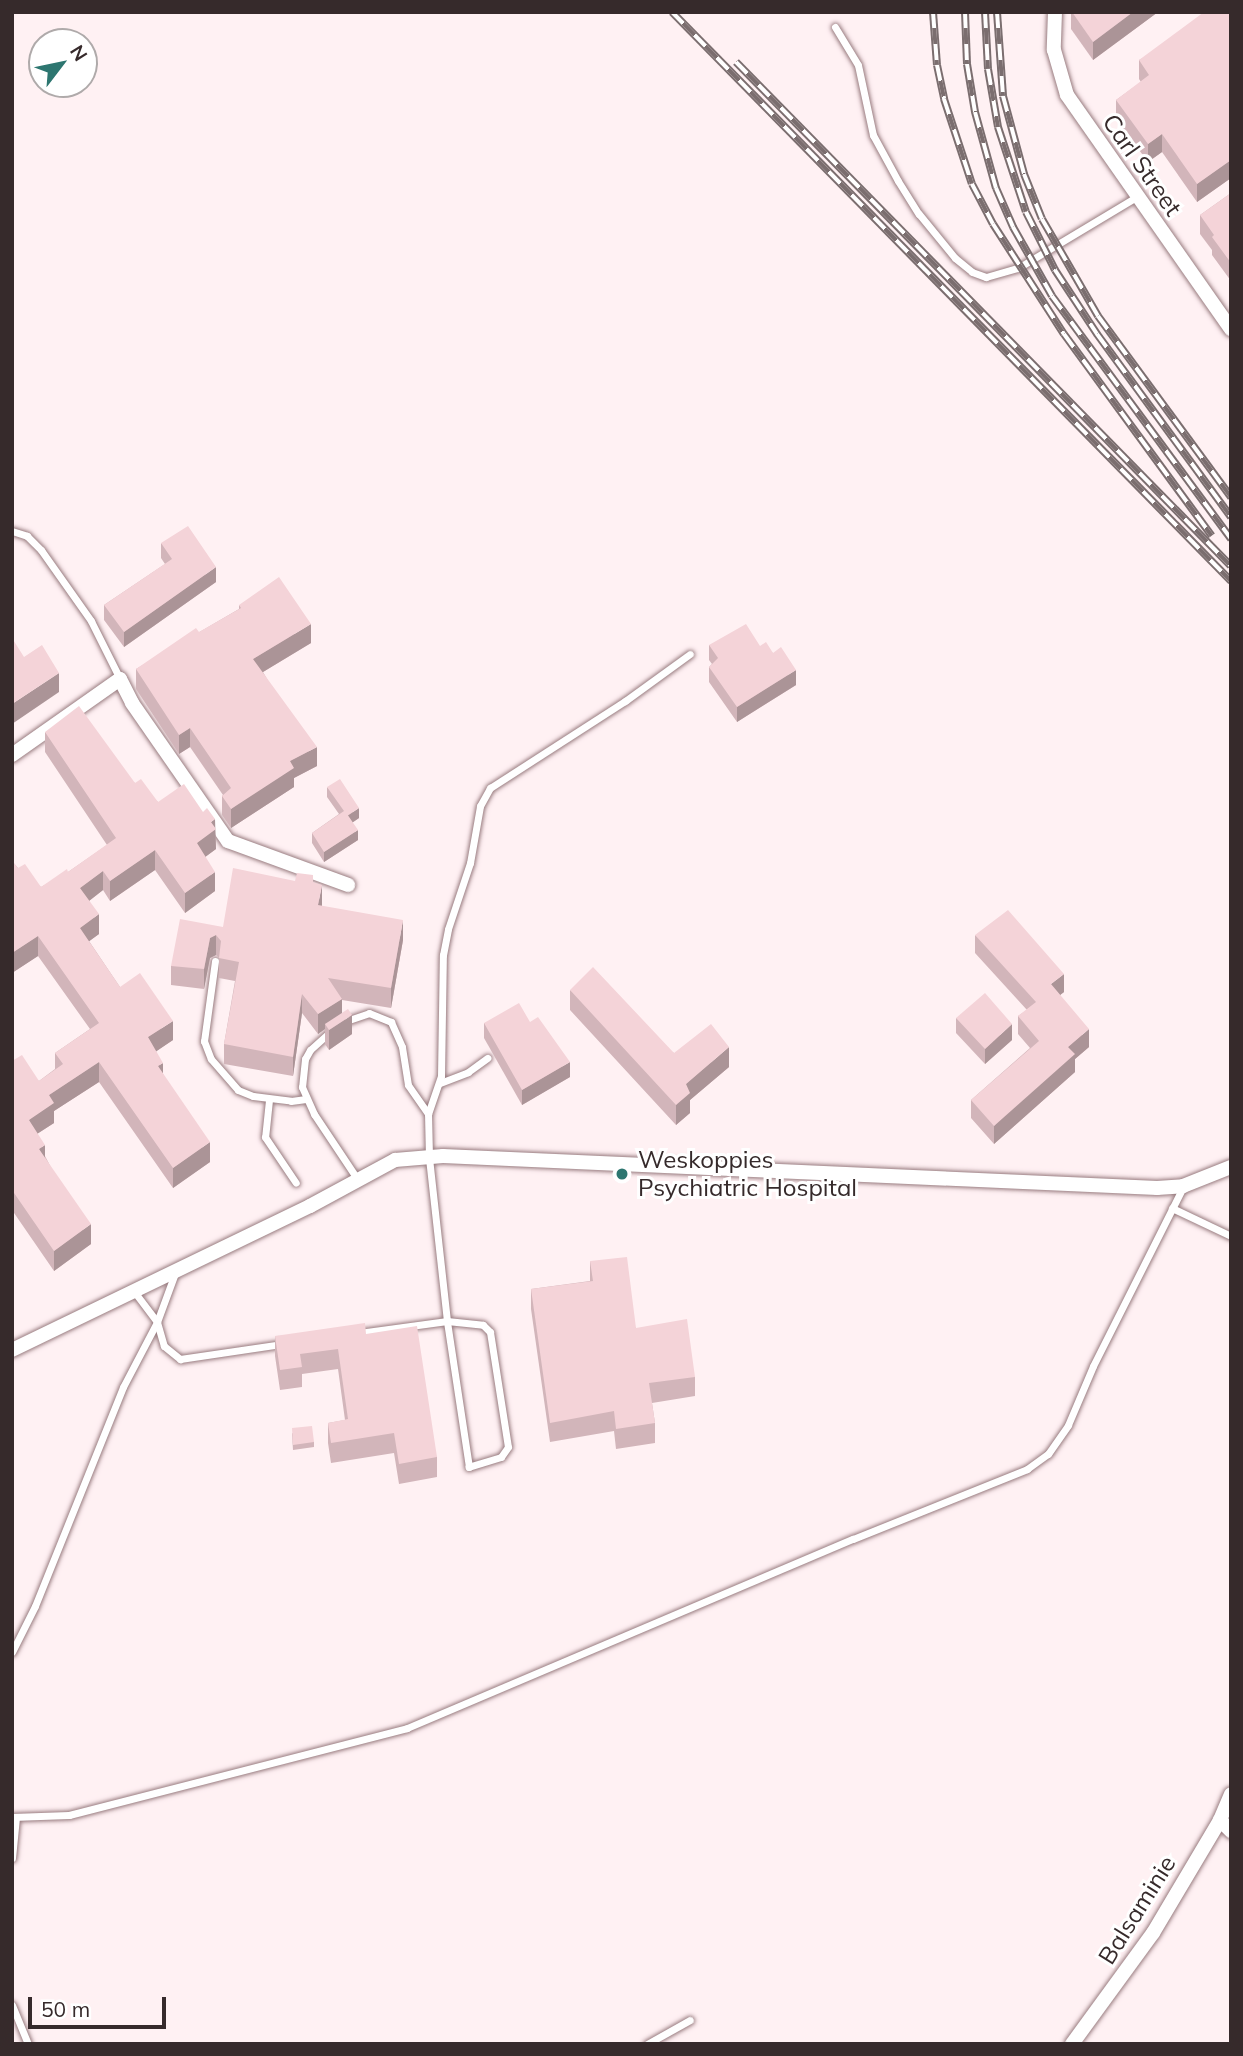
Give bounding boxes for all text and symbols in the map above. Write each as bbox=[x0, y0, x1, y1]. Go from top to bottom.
north arrow bbox=[28, 28, 98, 98]
text: N bbox=[65, 40, 93, 65]
street label: Carl Street bbox=[1097, 109, 1187, 221]
place label: Weskoppies Psychiatric Hospital bbox=[638, 1146, 857, 1202]
marker: Weskoppies Psychiatric Hospital bbox=[612, 1164, 632, 1184]
street label: Balsaminie bbox=[1092, 1850, 1182, 1970]
scale bar bbox=[32, 1982, 170, 2026]
text: 50 m bbox=[41, 1996, 90, 2022]

